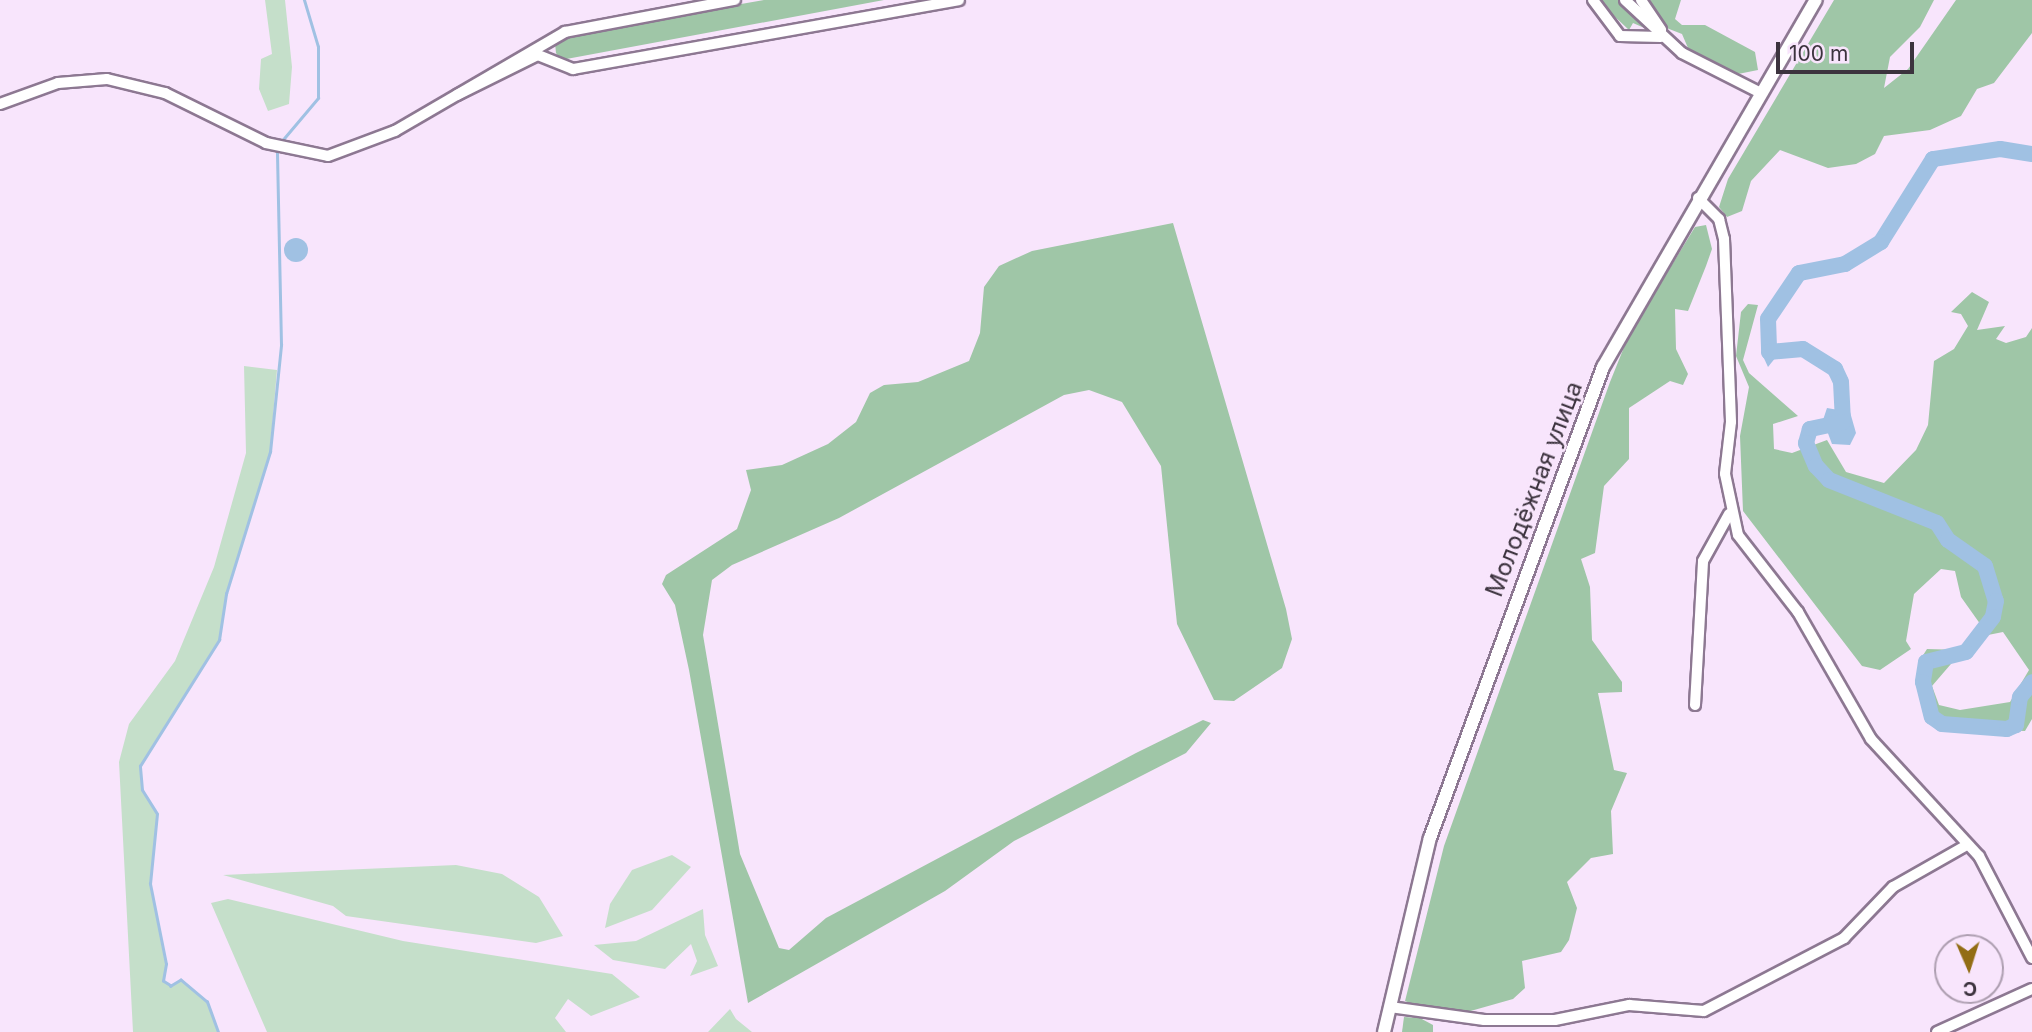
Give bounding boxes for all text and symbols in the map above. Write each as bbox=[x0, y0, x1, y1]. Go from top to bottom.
scale bar bbox=[1780, 28, 1918, 72]
text: 100 m bbox=[1789, 41, 1848, 66]
street label: Молодёжная улица bbox=[1480, 377, 1588, 601]
north arrow bbox=[1934, 934, 2004, 1004]
text: С bbox=[1962, 977, 1978, 1000]

